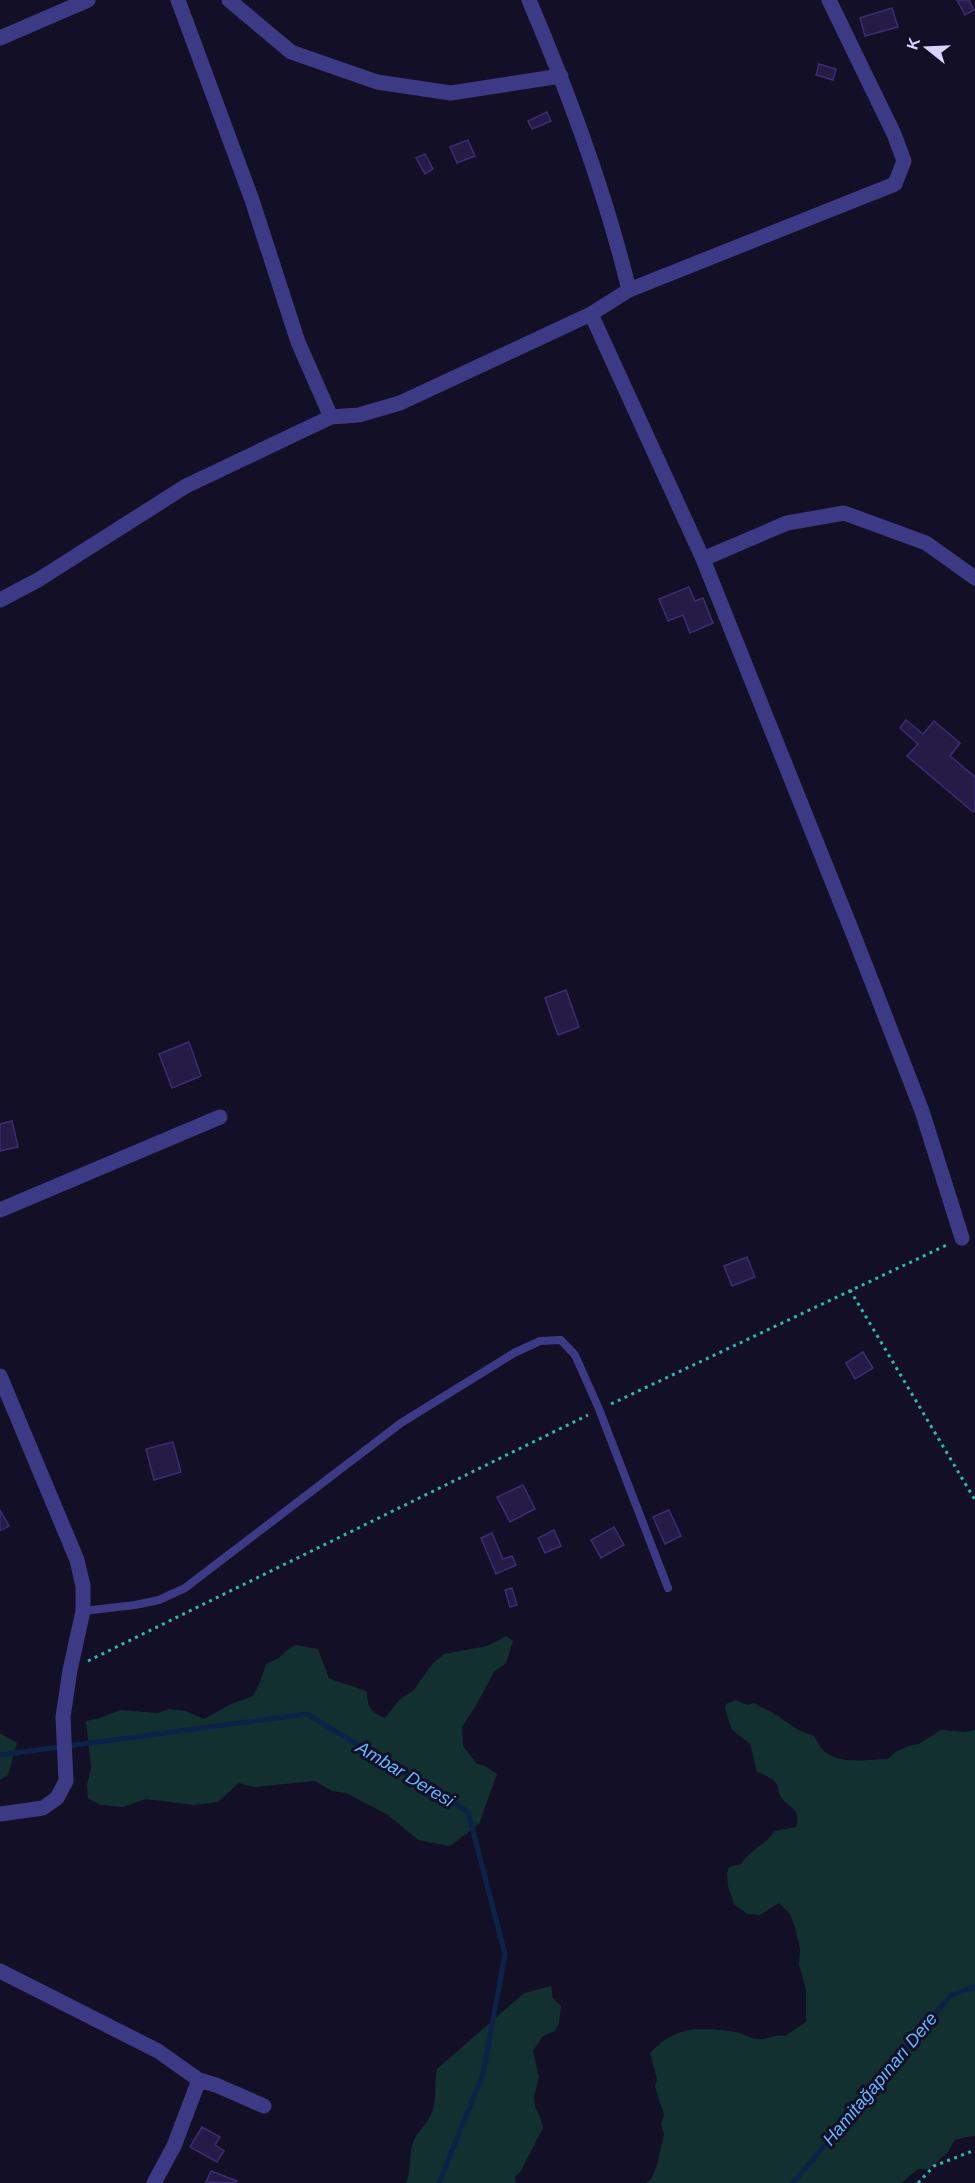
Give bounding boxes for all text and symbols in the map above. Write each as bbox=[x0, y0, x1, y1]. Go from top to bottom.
north arrow bbox=[897, 18, 957, 78]
text: K bbox=[903, 35, 923, 52]
water label: Ambar Deresi bbox=[352, 1737, 458, 1811]
water label: Hamitağapınarı Dere bbox=[819, 2009, 941, 2149]

